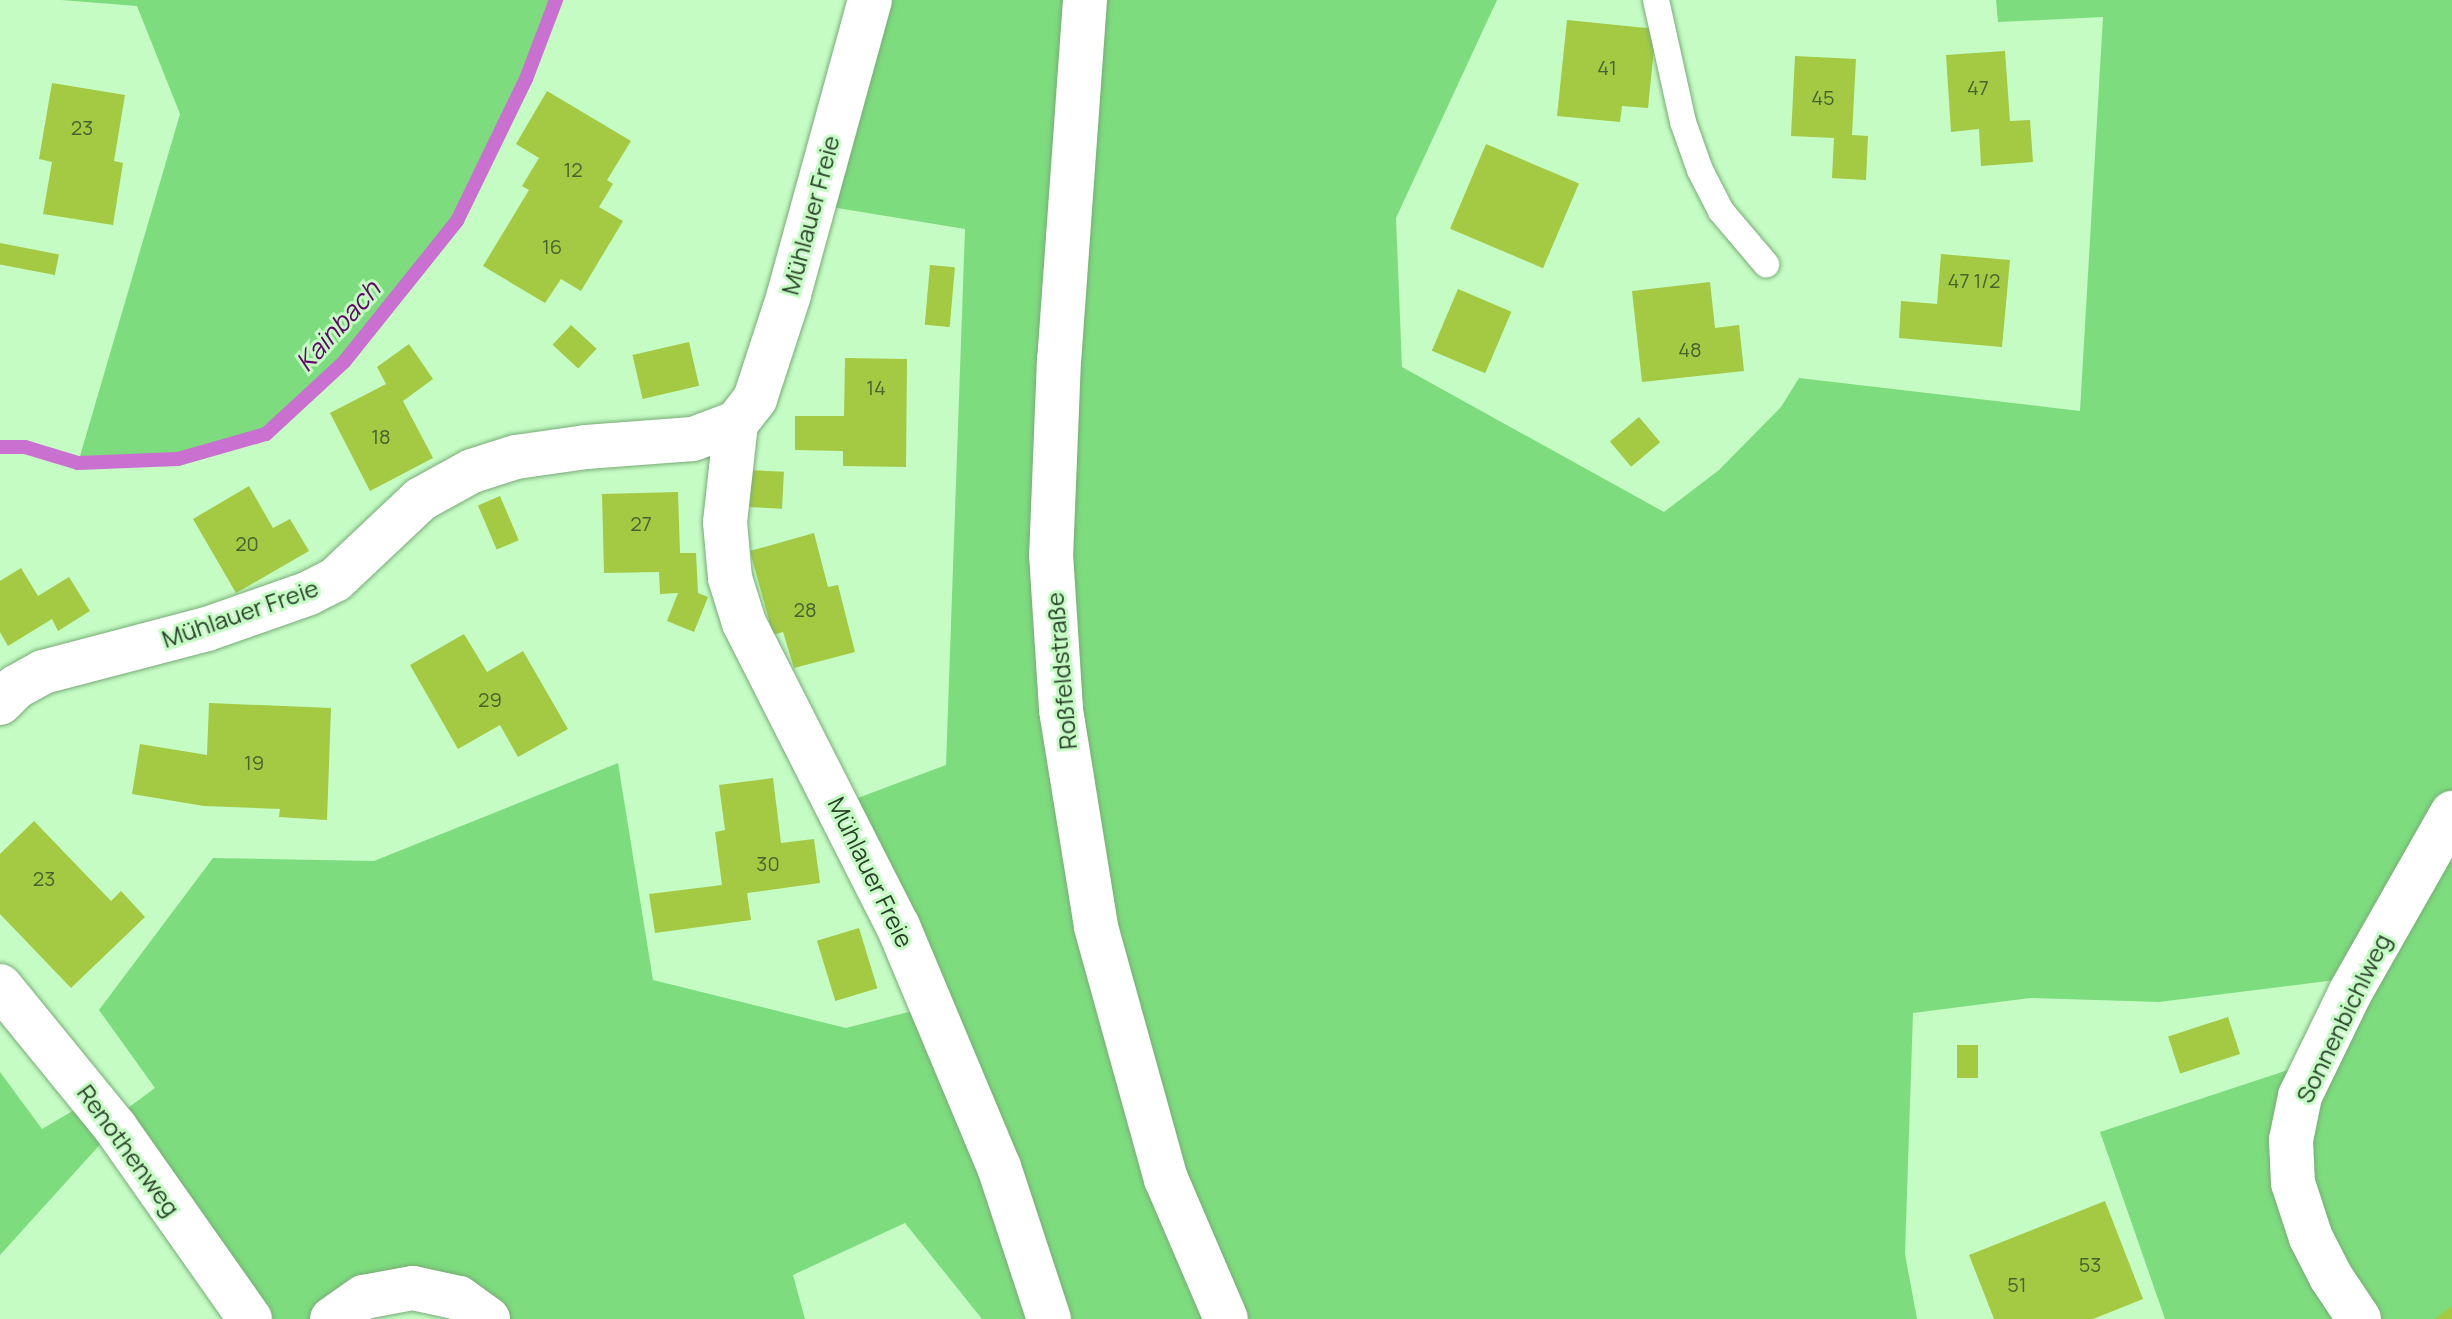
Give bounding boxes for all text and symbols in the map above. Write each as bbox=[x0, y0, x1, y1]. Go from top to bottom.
house number: 41 bbox=[1597, 55, 1617, 79]
house number: 47 bbox=[1967, 75, 1989, 99]
house number: 45 bbox=[1811, 85, 1835, 109]
house number: 23 bbox=[71, 115, 93, 139]
street label: Mühlauer Freie bbox=[775, 132, 845, 298]
house number: 12 bbox=[563, 157, 583, 181]
house number: 16 bbox=[542, 234, 562, 258]
house number: 47 1/2 bbox=[1948, 268, 2000, 292]
water label: Kainbach bbox=[289, 274, 387, 378]
house number: 48 bbox=[1678, 337, 1702, 361]
house number: 14 bbox=[866, 375, 886, 399]
house number: 18 bbox=[371, 424, 391, 448]
house number: 27 bbox=[630, 511, 652, 535]
house number: 20 bbox=[235, 531, 259, 555]
street label: Mühlauer Freie bbox=[158, 573, 322, 653]
street label: Roßfeldstraße bbox=[1040, 591, 1082, 751]
house number: 28 bbox=[793, 597, 817, 621]
house number: 29 bbox=[478, 687, 502, 711]
house number: 19 bbox=[244, 750, 264, 774]
street label: Mühlauer Freie bbox=[822, 792, 920, 952]
house number: 30 bbox=[756, 851, 780, 875]
house number: 23 bbox=[33, 866, 55, 890]
street label: Sonnenbichlweg bbox=[2290, 929, 2396, 1107]
street label: Renothenweg bbox=[72, 1079, 186, 1221]
house number: 53 bbox=[2079, 1252, 2101, 1276]
house number: 51 bbox=[2007, 1272, 2027, 1296]

